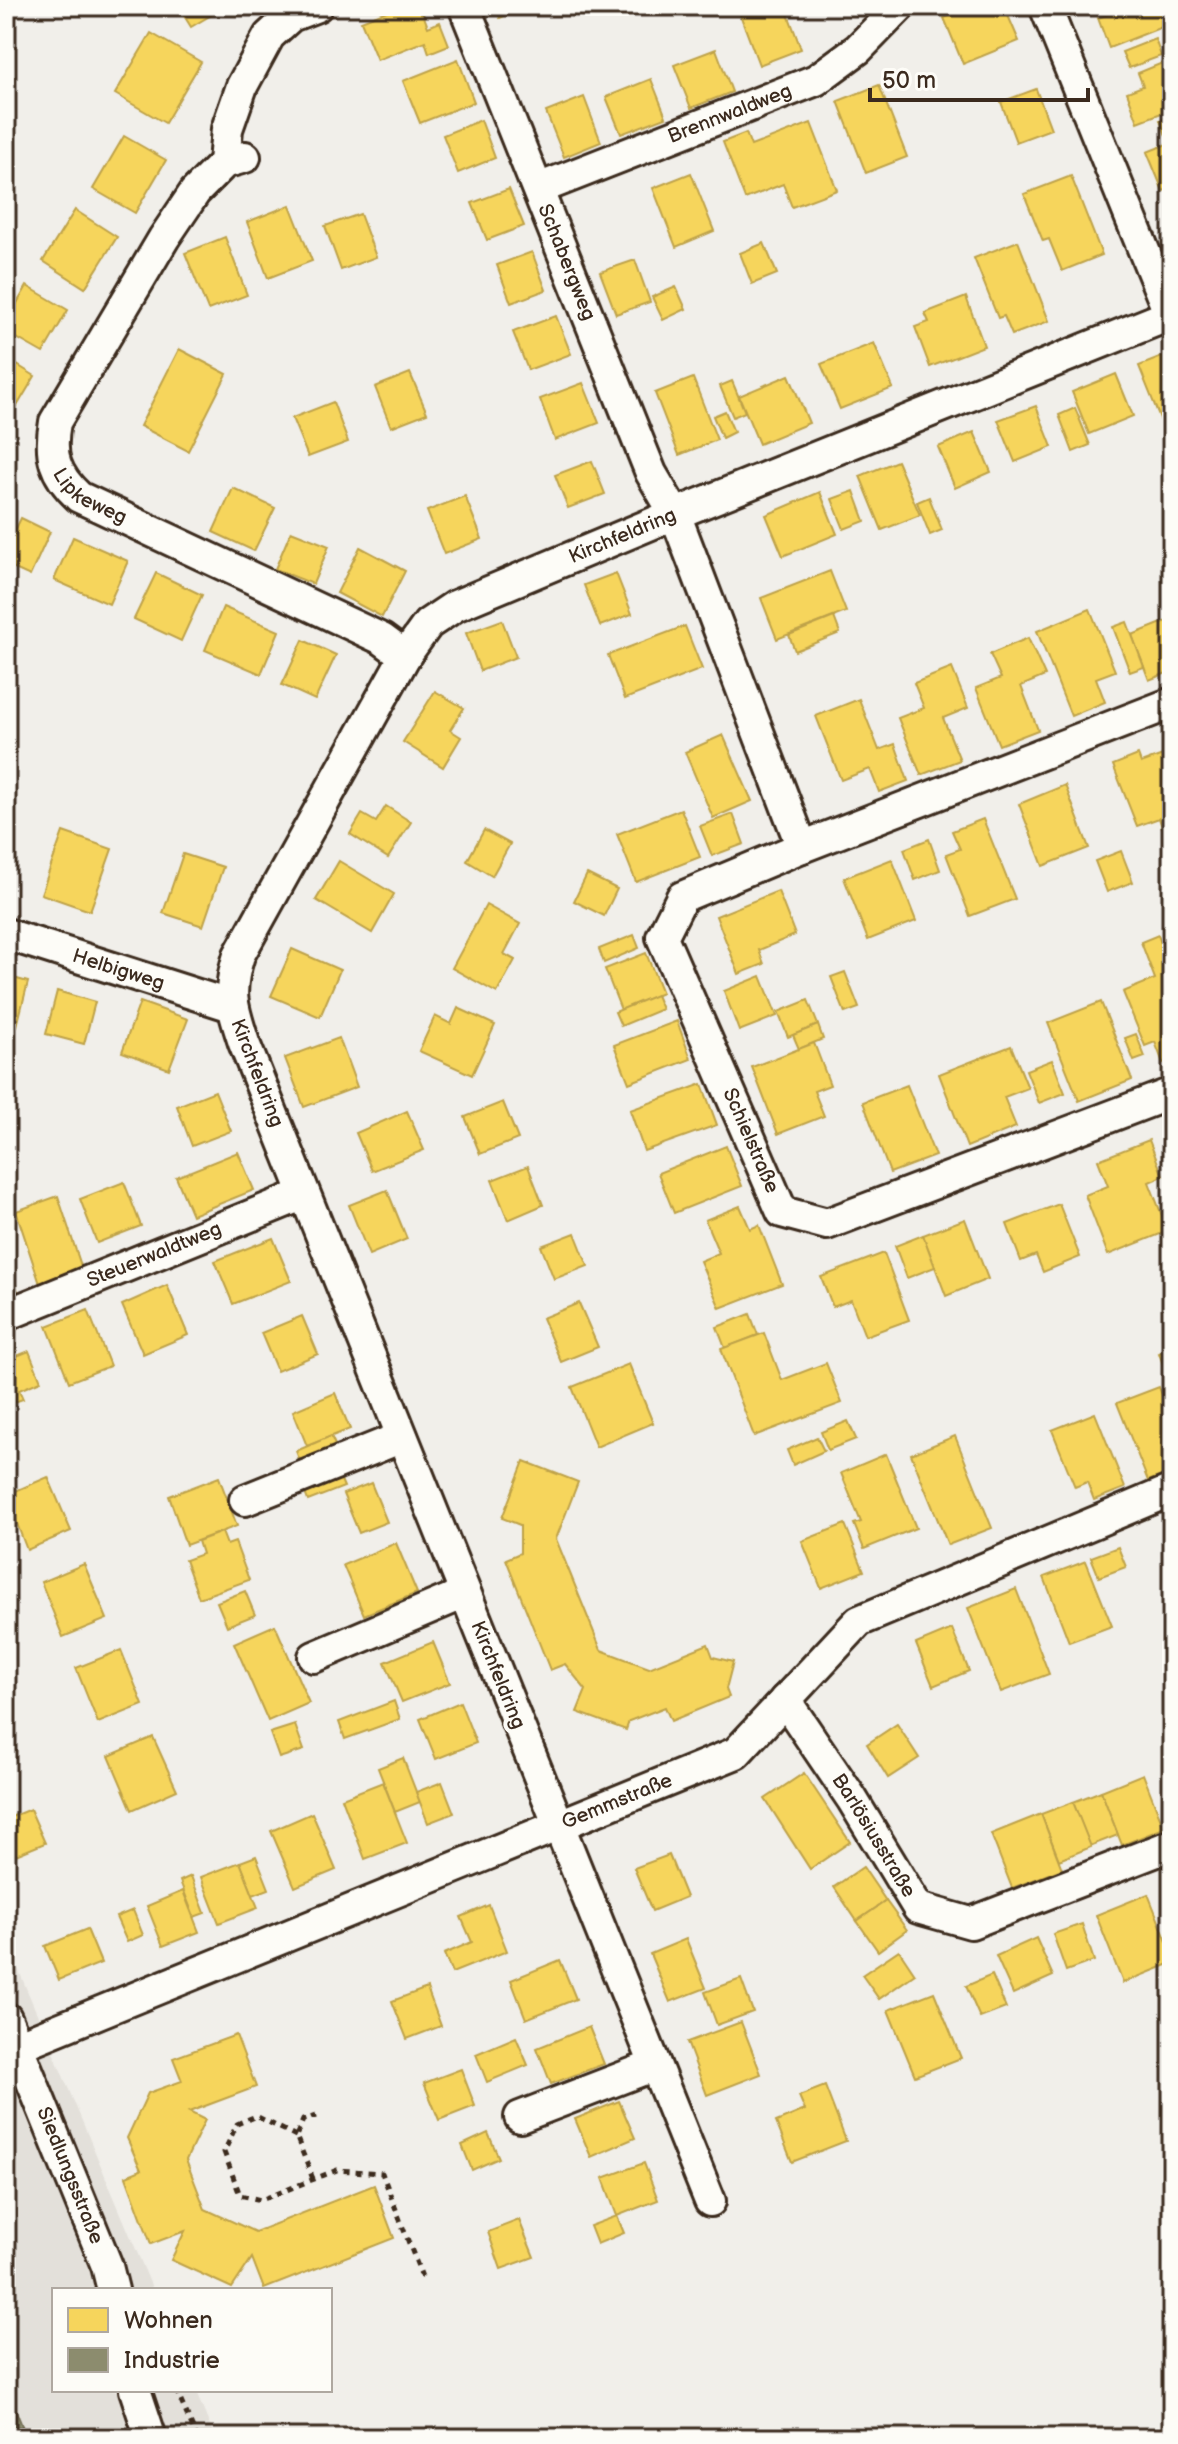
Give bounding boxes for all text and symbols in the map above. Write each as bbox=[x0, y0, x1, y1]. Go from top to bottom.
scale bar bbox=[870, 52, 1088, 102]
text: 50 m bbox=[882, 66, 936, 95]
street label: Brennwaldweg bbox=[664, 79, 795, 149]
street label: Schabergweg bbox=[533, 201, 601, 324]
street label: Lipkeweg bbox=[47, 464, 131, 530]
street label: Kirchfeldring bbox=[565, 503, 680, 569]
street label: Helbigweg bbox=[69, 944, 167, 996]
street label: Kirchfeldring bbox=[225, 1015, 289, 1131]
street label: Schielstraße bbox=[717, 1085, 784, 1197]
street label: Steuerwaldtweg bbox=[83, 1217, 225, 1293]
street label: Kirchfeldring bbox=[466, 1618, 530, 1732]
street label: Gemmstraße bbox=[558, 1768, 676, 1835]
street label: Barlösiusstraße bbox=[826, 1769, 921, 1902]
street label: Siedlungsstraße bbox=[32, 2103, 109, 2248]
legend bbox=[52, 2288, 332, 2392]
text: Wohnen bbox=[124, 2306, 213, 2335]
text: Industrie bbox=[124, 2346, 220, 2375]

